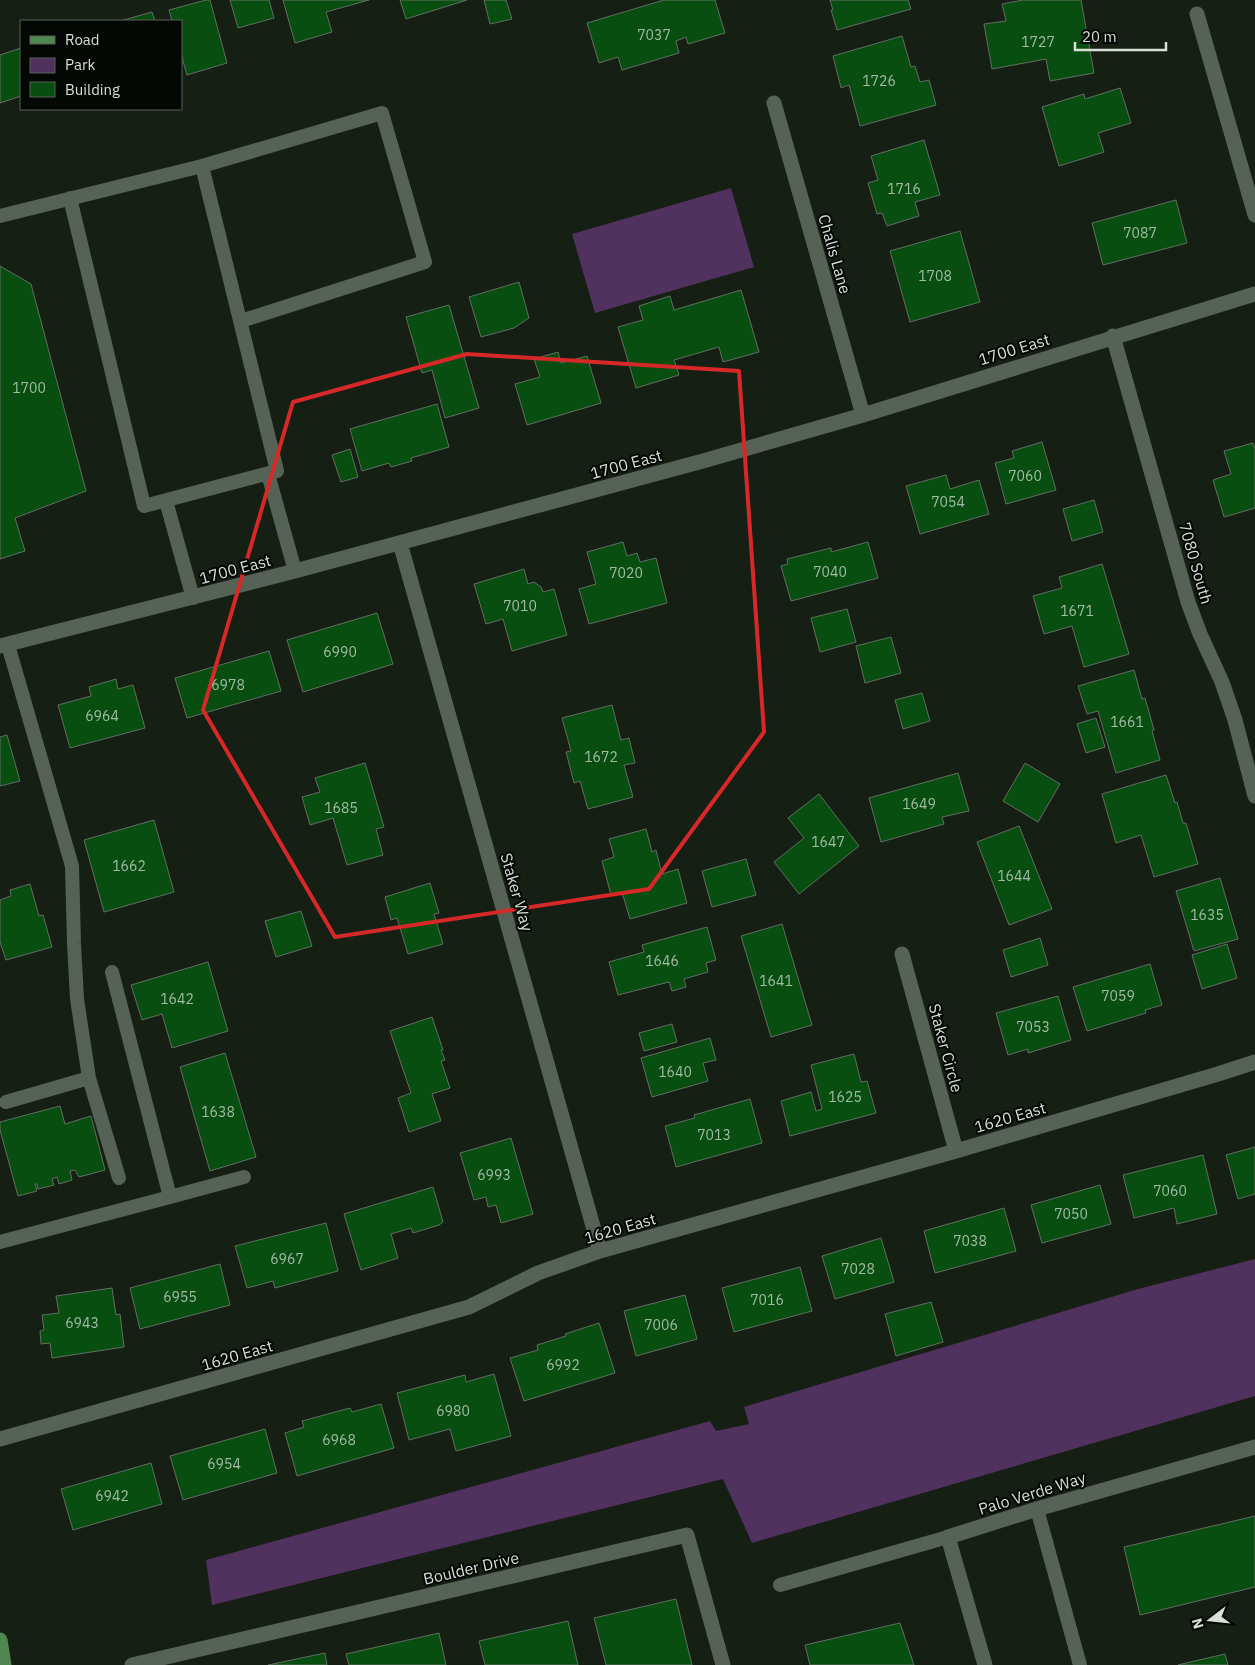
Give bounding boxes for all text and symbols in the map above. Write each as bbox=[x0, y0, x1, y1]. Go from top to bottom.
legend bbox=[20, 20, 182, 110]
scale bar bbox=[1075, 20, 1166, 52]
house number: 7037 bbox=[637, 26, 671, 44]
text: 20 m bbox=[1082, 27, 1117, 46]
text: Road bbox=[65, 30, 100, 49]
house number: 1727 bbox=[1021, 33, 1055, 51]
text: Park bbox=[65, 55, 95, 74]
house number: 1726 bbox=[862, 72, 896, 90]
text: Building bbox=[65, 80, 120, 99]
house number: 1716 bbox=[887, 180, 921, 198]
street label: Chalis Lane bbox=[814, 212, 856, 296]
house number: 7087 bbox=[1123, 224, 1157, 242]
house number: 1708 bbox=[918, 267, 952, 285]
street label: 1700 East bbox=[976, 329, 1052, 369]
house number: 1700 bbox=[12, 379, 46, 397]
street label: 1700 East bbox=[588, 445, 664, 483]
house number: 7060 bbox=[1008, 467, 1042, 485]
house number: 7054 bbox=[931, 493, 965, 511]
street label: 7080 South bbox=[1175, 520, 1217, 606]
street label: 1700 East bbox=[197, 550, 273, 588]
house number: 7040 bbox=[813, 563, 847, 581]
house number: 7020 bbox=[609, 564, 643, 582]
house number: 7010 bbox=[503, 597, 537, 615]
house number: 1671 bbox=[1060, 602, 1094, 620]
house number: 6990 bbox=[323, 643, 357, 661]
house number: 6978 bbox=[211, 676, 245, 694]
house number: 6964 bbox=[85, 707, 119, 725]
house number: 1661 bbox=[1110, 713, 1144, 731]
house number: 1672 bbox=[584, 748, 618, 766]
house number: 1649 bbox=[902, 795, 936, 813]
house number: 1685 bbox=[324, 799, 358, 817]
house number: 1647 bbox=[811, 833, 845, 851]
street label: Staker Way bbox=[496, 851, 538, 934]
house number: 1662 bbox=[112, 857, 146, 875]
house number: 1644 bbox=[997, 867, 1031, 885]
house number: 1635 bbox=[1190, 906, 1224, 924]
house number: 1646 bbox=[645, 952, 679, 970]
house number: 1641 bbox=[759, 972, 793, 990]
house number: 7059 bbox=[1101, 987, 1135, 1005]
house number: 1642 bbox=[160, 990, 194, 1008]
street label: Staker Circle bbox=[925, 1001, 967, 1095]
house number: 7053 bbox=[1016, 1018, 1050, 1036]
house number: 1640 bbox=[658, 1063, 692, 1081]
house number: 1625 bbox=[828, 1088, 862, 1106]
street label: 1620 East bbox=[972, 1097, 1048, 1137]
house number: 1638 bbox=[201, 1103, 235, 1121]
house number: 7013 bbox=[697, 1126, 731, 1144]
house number: 6993 bbox=[477, 1166, 511, 1184]
house number: 7060 bbox=[1153, 1182, 1187, 1200]
house number: 7050 bbox=[1054, 1205, 1088, 1223]
street label: 1620 East bbox=[582, 1208, 658, 1248]
house number: 7038 bbox=[953, 1232, 987, 1250]
house number: 6967 bbox=[270, 1250, 304, 1268]
house number: 7028 bbox=[841, 1260, 875, 1278]
house number: 6955 bbox=[163, 1288, 197, 1306]
house number: 7016 bbox=[750, 1291, 784, 1309]
house number: 6943 bbox=[65, 1314, 99, 1332]
house number: 7006 bbox=[644, 1316, 678, 1334]
street label: 1620 East bbox=[199, 1335, 275, 1375]
house number: 6992 bbox=[546, 1356, 580, 1374]
house number: 6980 bbox=[436, 1402, 470, 1420]
house number: 6968 bbox=[322, 1431, 356, 1449]
house number: 6954 bbox=[207, 1455, 241, 1473]
street label: Palo Verde Way bbox=[976, 1467, 1088, 1519]
house number: 6942 bbox=[95, 1487, 129, 1505]
street label: Boulder Drive bbox=[421, 1547, 521, 1589]
north arrow bbox=[1185, 1595, 1235, 1645]
text: N bbox=[1187, 1616, 1208, 1631]

